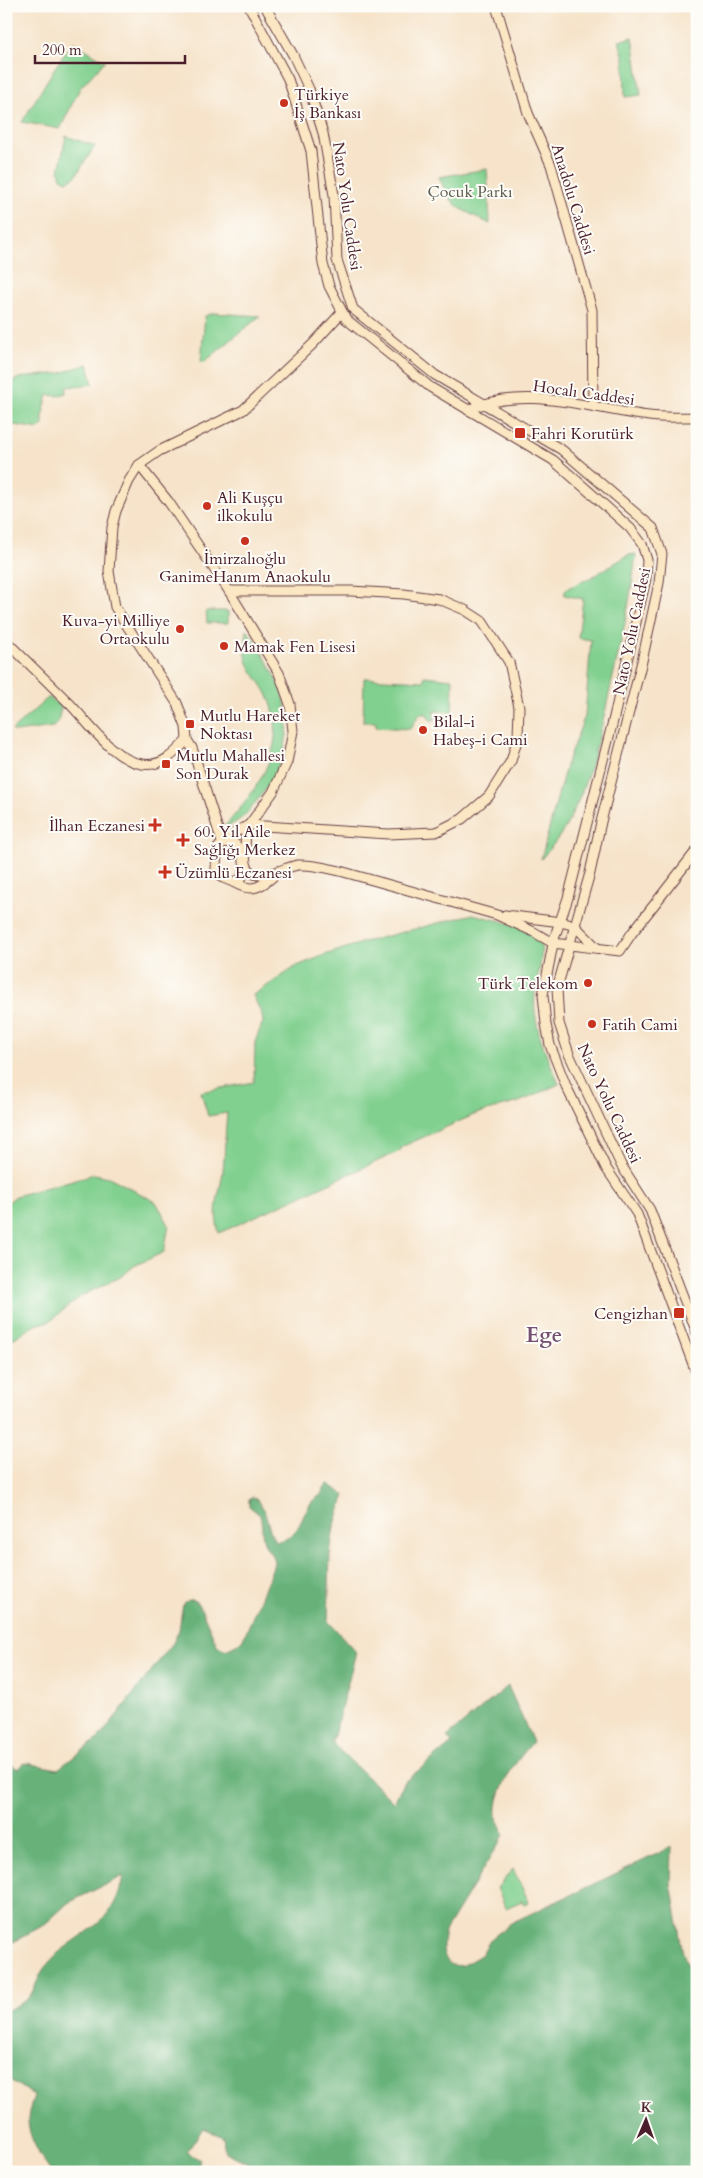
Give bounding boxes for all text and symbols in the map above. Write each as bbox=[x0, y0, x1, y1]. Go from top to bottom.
scale bar bbox=[35, 32, 185, 64]
text: 200 m bbox=[42, 40, 82, 60]
place label: Türkiye İş Bankası bbox=[294, 84, 362, 124]
marker: Türkiye İş Bankası bbox=[278, 97, 290, 109]
street label: Nato Yolu Caddesi bbox=[327, 140, 367, 272]
street label: Anadolu Caddesi bbox=[546, 141, 601, 258]
park label: Çocuk Parkı bbox=[427, 181, 513, 203]
street label: Hocalı Caddesi bbox=[532, 375, 637, 411]
place label: Fahri Korutürk bbox=[531, 423, 634, 445]
marker: Fahri Korutürk bbox=[513, 426, 527, 440]
place label: Ali Kuşçu ilkokulu bbox=[217, 487, 284, 527]
marker: Ali Kuşçu ilkokulu bbox=[201, 500, 213, 512]
marker: İmirzalıoğlu GanimeHanım Anaokulu bbox=[239, 535, 251, 547]
place label: İmirzalıoğlu GanimeHanım Anaokulu bbox=[159, 548, 331, 588]
street label: Nato Yolu Caddesi bbox=[608, 565, 656, 697]
place label: Kuva-yi Milliye Ortaokulu bbox=[62, 610, 170, 650]
marker: Kuva-yi Milliye Ortaokulu bbox=[174, 623, 186, 635]
place label: Mamak Fen Lisesi bbox=[234, 636, 356, 658]
marker: Mamak Fen Lisesi bbox=[218, 640, 230, 652]
place label: Mutlu Hareket Noktası bbox=[200, 705, 300, 745]
place label: Bilal-i Habeş-i Cami bbox=[433, 711, 528, 751]
marker: Mutlu Hareket Noktası bbox=[184, 718, 196, 730]
marker: Bilal-i Habeş-i Cami bbox=[417, 724, 429, 736]
place label: Mutlu Mahallesi Son Durak bbox=[176, 745, 285, 785]
marker: Mutlu Mahallesi Son Durak bbox=[160, 758, 172, 770]
place label: İlhan Eczanesi bbox=[49, 815, 146, 837]
marker: İlhan Eczanesi bbox=[149, 819, 161, 831]
place label: 60. Yıl Aile Sağlığı Merkez bbox=[194, 821, 295, 861]
marker: 60. Yıl Aile Sağlığı Merkez bbox=[176, 833, 190, 847]
place label: Üzümlü Eczanesi bbox=[175, 862, 293, 884]
marker: Üzümlü Eczanesi bbox=[159, 866, 171, 878]
place label: Türk Telekom bbox=[478, 973, 578, 995]
marker: Türk Telekom bbox=[582, 977, 594, 989]
place label: Fatih Cami bbox=[602, 1014, 678, 1036]
marker: Fatih Cami bbox=[586, 1018, 598, 1030]
street label: Nato Yolu Caddesi bbox=[572, 1040, 647, 1167]
place label: Cengizhan bbox=[594, 1303, 668, 1325]
marker: Cengizhan bbox=[672, 1306, 686, 1320]
district label: Ege bbox=[526, 1321, 562, 1350]
north arrow bbox=[620, 2096, 670, 2146]
text: K bbox=[640, 2098, 653, 2117]

